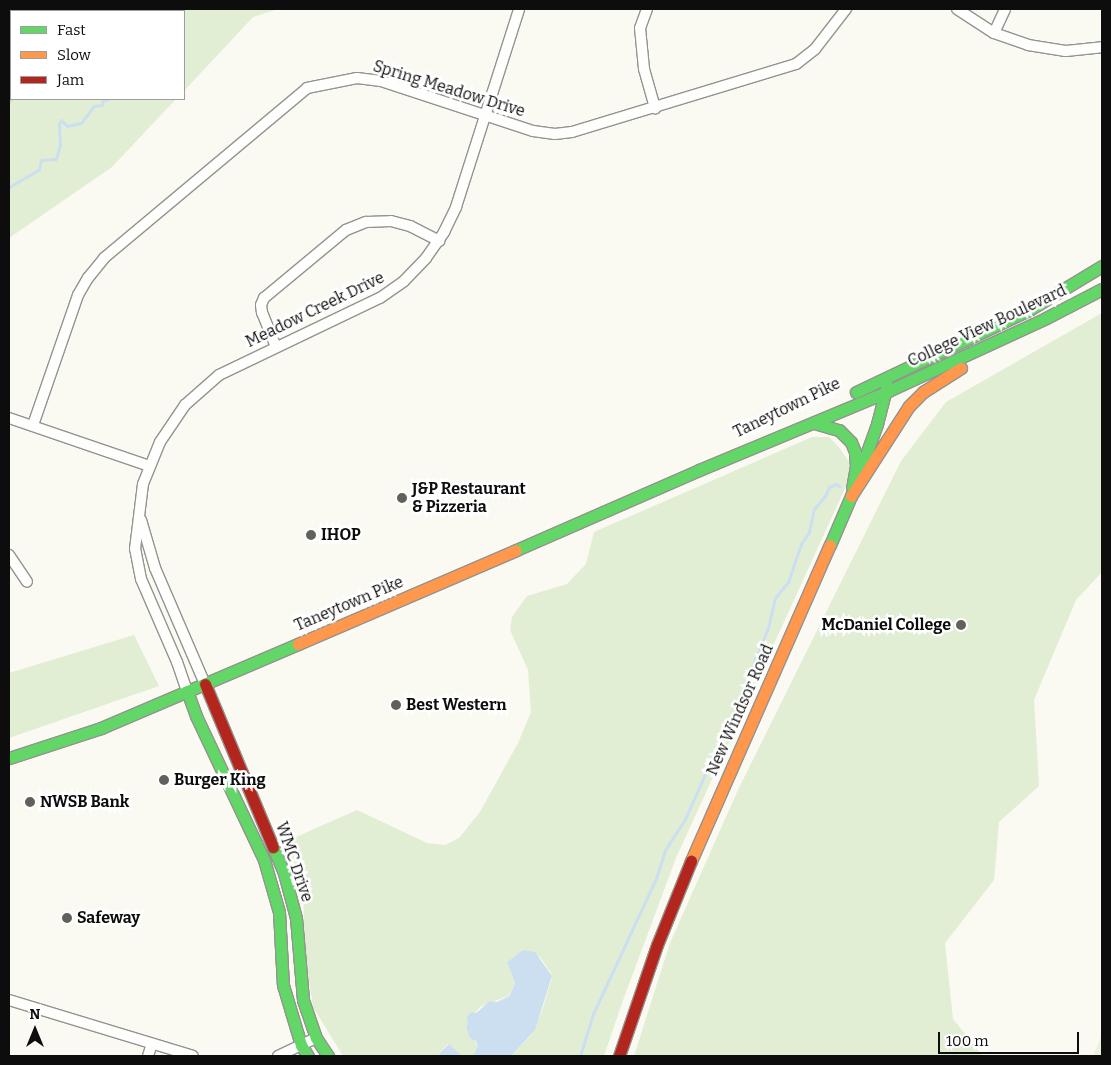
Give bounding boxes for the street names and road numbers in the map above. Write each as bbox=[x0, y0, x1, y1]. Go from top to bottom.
street label: Spring Meadow Drive bbox=[371, 57, 527, 121]
street label: Meadow Creek Drive bbox=[243, 268, 387, 352]
street label: College View Boulevard bbox=[905, 281, 1069, 371]
street label: Taneytown Pike bbox=[731, 374, 843, 442]
street label: Taneytown Pike bbox=[292, 572, 406, 636]
street label: New Windsor Road bbox=[702, 641, 778, 779]
street label: WMC Drive bbox=[271, 820, 317, 904]

